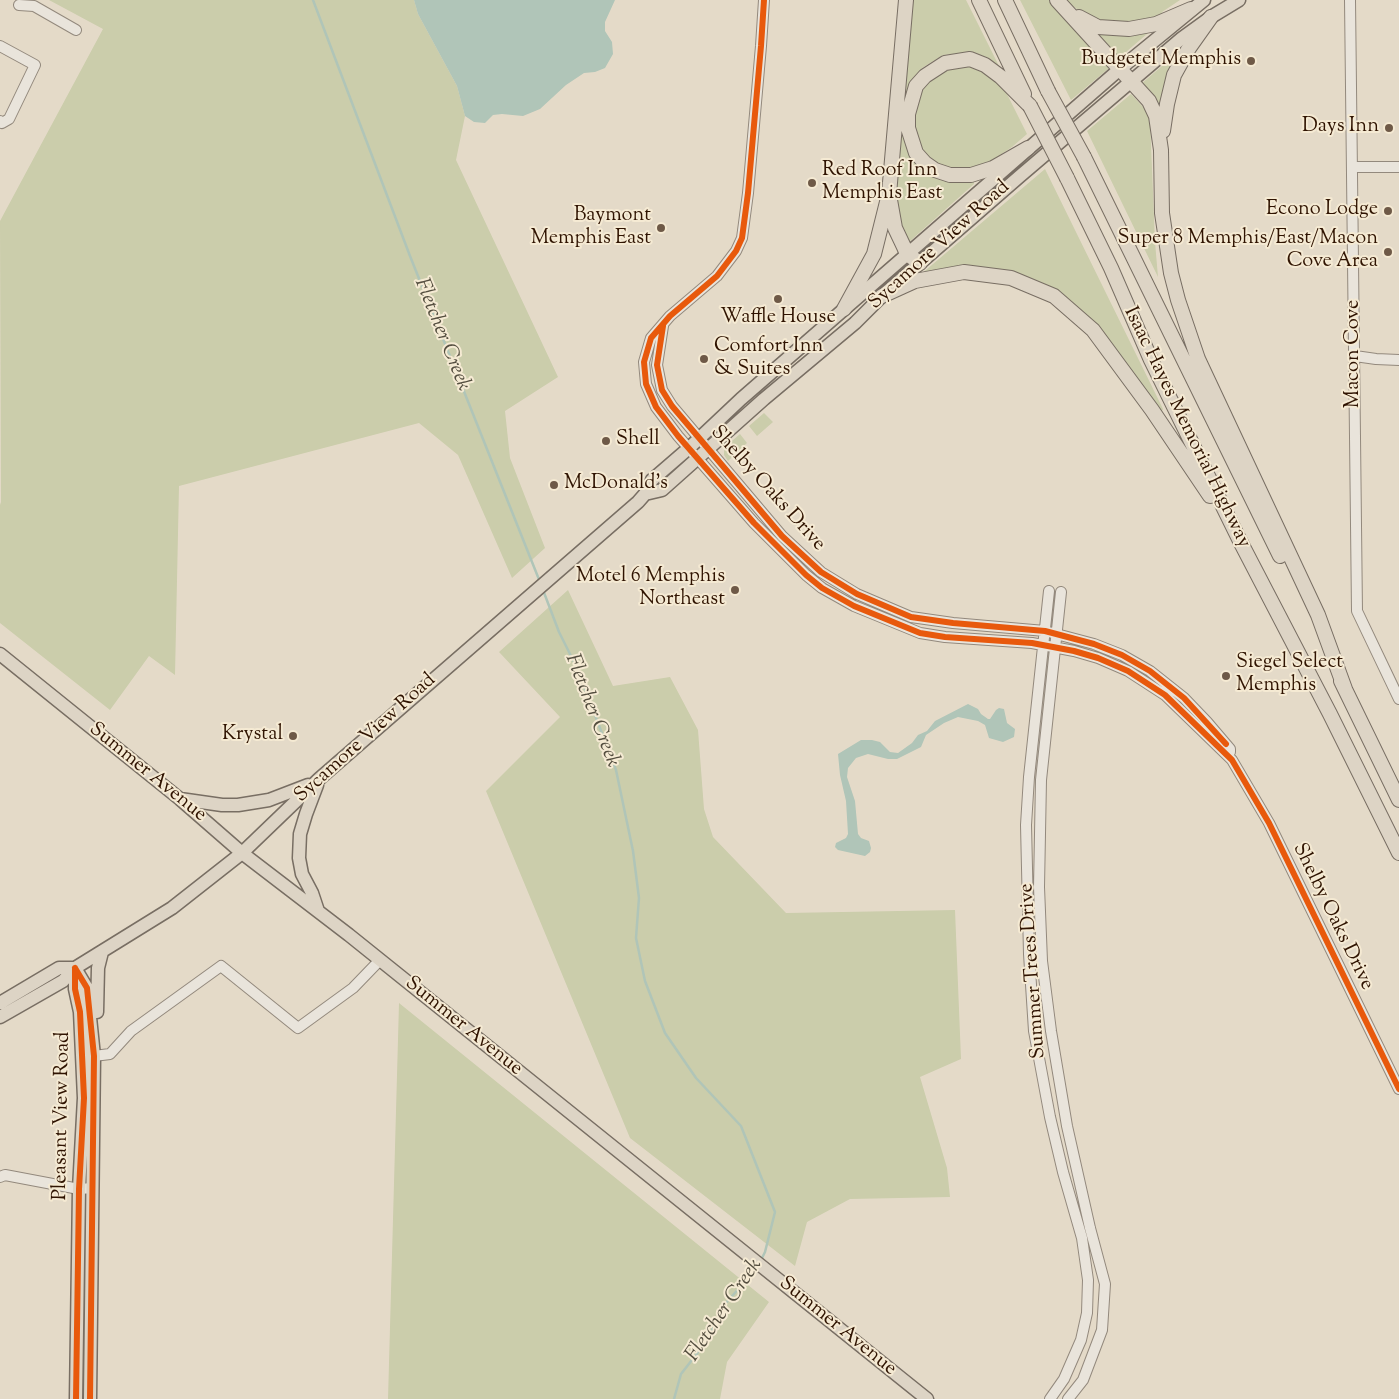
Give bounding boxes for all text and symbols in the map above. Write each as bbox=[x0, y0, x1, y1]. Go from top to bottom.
place label: Budgetel Memphis bbox=[1081, 49, 1241, 73]
marker: Budgetel Memphis bbox=[1245, 55, 1257, 67]
place label: Days Inn bbox=[1302, 116, 1379, 140]
marker: Days Inn bbox=[1383, 122, 1395, 134]
place label: Red Roof Inn Memphis East bbox=[822, 160, 942, 207]
street label: Sycamore View Road bbox=[864, 176, 1016, 316]
marker: Red Roof Inn Memphis East bbox=[806, 177, 818, 189]
place label: Econo Lodge bbox=[1266, 199, 1378, 223]
place label: Baymont Memphis East bbox=[531, 205, 651, 252]
marker: Econo Lodge bbox=[1382, 205, 1394, 217]
marker: Baymont Memphis East bbox=[655, 222, 667, 234]
place label: Super 8 Memphis/East/Macon Cove Area bbox=[1118, 228, 1378, 275]
marker: Super 8 Memphis/East/Macon Cove Area bbox=[1382, 246, 1394, 258]
water label: Fletcher Creek bbox=[407, 275, 475, 395]
marker: Waffle House bbox=[772, 293, 784, 305]
street label: Macon Cove bbox=[1343, 300, 1367, 408]
street label: Isaac Hayes Memorial Highway bbox=[1117, 304, 1255, 552]
place label: Waffle House bbox=[720, 307, 836, 331]
place label: Comfort Inn & Suites bbox=[714, 336, 823, 383]
marker: Comfort Inn & Suites bbox=[698, 353, 710, 365]
street label: Shelby Oaks Drive bbox=[704, 421, 830, 557]
place label: Shell bbox=[616, 429, 660, 453]
marker: Shell bbox=[600, 435, 612, 447]
place label: McDonald's bbox=[564, 473, 668, 497]
marker: McDonald's bbox=[548, 479, 560, 491]
place label: Motel 6 Memphis Northeast bbox=[576, 566, 725, 613]
marker: Motel 6 Memphis Northeast bbox=[729, 584, 741, 596]
water label: Fletcher Creek bbox=[558, 651, 624, 771]
place label: Siegel Select Memphis bbox=[1236, 652, 1343, 699]
street label: Sycamore View Road bbox=[290, 669, 442, 809]
marker: Siegel Select Memphis bbox=[1220, 670, 1232, 682]
street label: Summer Avenue bbox=[83, 718, 211, 828]
place label: Krystal bbox=[222, 724, 283, 748]
marker: Krystal bbox=[287, 730, 299, 742]
street label: Shelby Oaks Drive bbox=[1286, 840, 1378, 994]
street label: Summer Trees Drive bbox=[1016, 882, 1052, 1060]
street label: Summer Avenue bbox=[399, 972, 527, 1082]
street label: Pleasant View Road bbox=[50, 1031, 76, 1201]
water label: Fletcher Creek bbox=[681, 1255, 769, 1367]
street label: Summer Avenue bbox=[773, 1272, 901, 1382]

